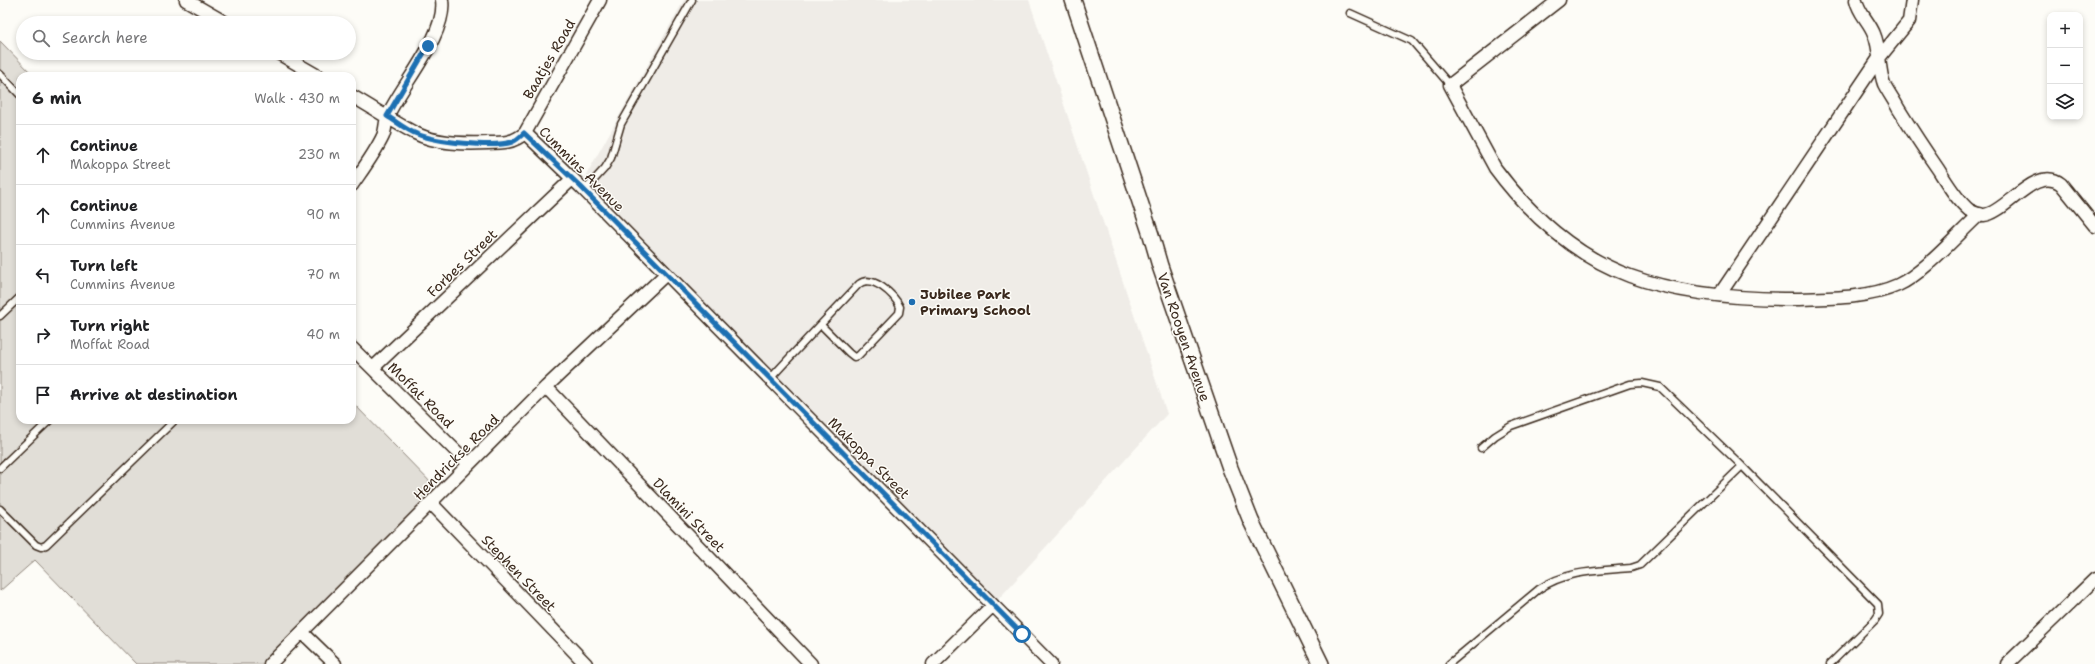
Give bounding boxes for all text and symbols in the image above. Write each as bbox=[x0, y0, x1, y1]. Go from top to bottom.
map controls bbox=[2047, 12, 2083, 120]
button: + bbox=[2047, 12, 2083, 48]
search box bbox=[16, 16, 356, 60]
street label: Baatjes Road bbox=[519, 16, 579, 102]
icon: search bbox=[30, 27, 52, 49]
text: Search here bbox=[62, 28, 148, 48]
route end bbox=[419, 37, 437, 55]
button: − bbox=[2047, 48, 2083, 84]
button: layers bbox=[2047, 84, 2083, 120]
text: 6 min bbox=[32, 87, 82, 109]
text: Walk · 430 m bbox=[254, 90, 340, 107]
street label: Cummins Avenue bbox=[535, 122, 629, 216]
text: Continue bbox=[70, 136, 138, 156]
icon: ahead bbox=[32, 144, 54, 166]
text: 230 m bbox=[298, 146, 340, 163]
text: Makoppa Street bbox=[70, 156, 171, 173]
text: Continue bbox=[70, 196, 138, 216]
icon: ahead bbox=[32, 204, 54, 226]
text: 90 m bbox=[306, 206, 340, 223]
text: Cummins Avenue bbox=[70, 216, 175, 233]
street label: Forbes Street bbox=[423, 225, 501, 301]
text: Turn left bbox=[70, 256, 138, 276]
icon: left bbox=[32, 264, 54, 286]
text: 70 m bbox=[306, 266, 340, 283]
street label: Van Rooyen Avenue bbox=[1154, 270, 1214, 404]
text: Cummins Avenue bbox=[70, 276, 175, 293]
place label: Jubilee Park Primary School bbox=[920, 285, 1031, 319]
marker: Jubilee Park Primary School bbox=[907, 297, 917, 307]
text: Turn right bbox=[70, 316, 150, 336]
icon: right bbox=[32, 324, 54, 346]
text: 40 m bbox=[306, 326, 340, 343]
text: Moffat Road bbox=[70, 336, 150, 353]
street label: Moffat Road bbox=[384, 358, 458, 432]
icon: arrive bbox=[32, 384, 54, 406]
text: Arrive at destination bbox=[70, 385, 238, 405]
street label: Hendrickse Road bbox=[409, 410, 503, 504]
street label: Makoppa Street bbox=[824, 413, 914, 503]
street label: Dlamini Street bbox=[649, 474, 729, 556]
street label: Stephen Street bbox=[478, 531, 560, 615]
route start bbox=[1013, 625, 1031, 643]

